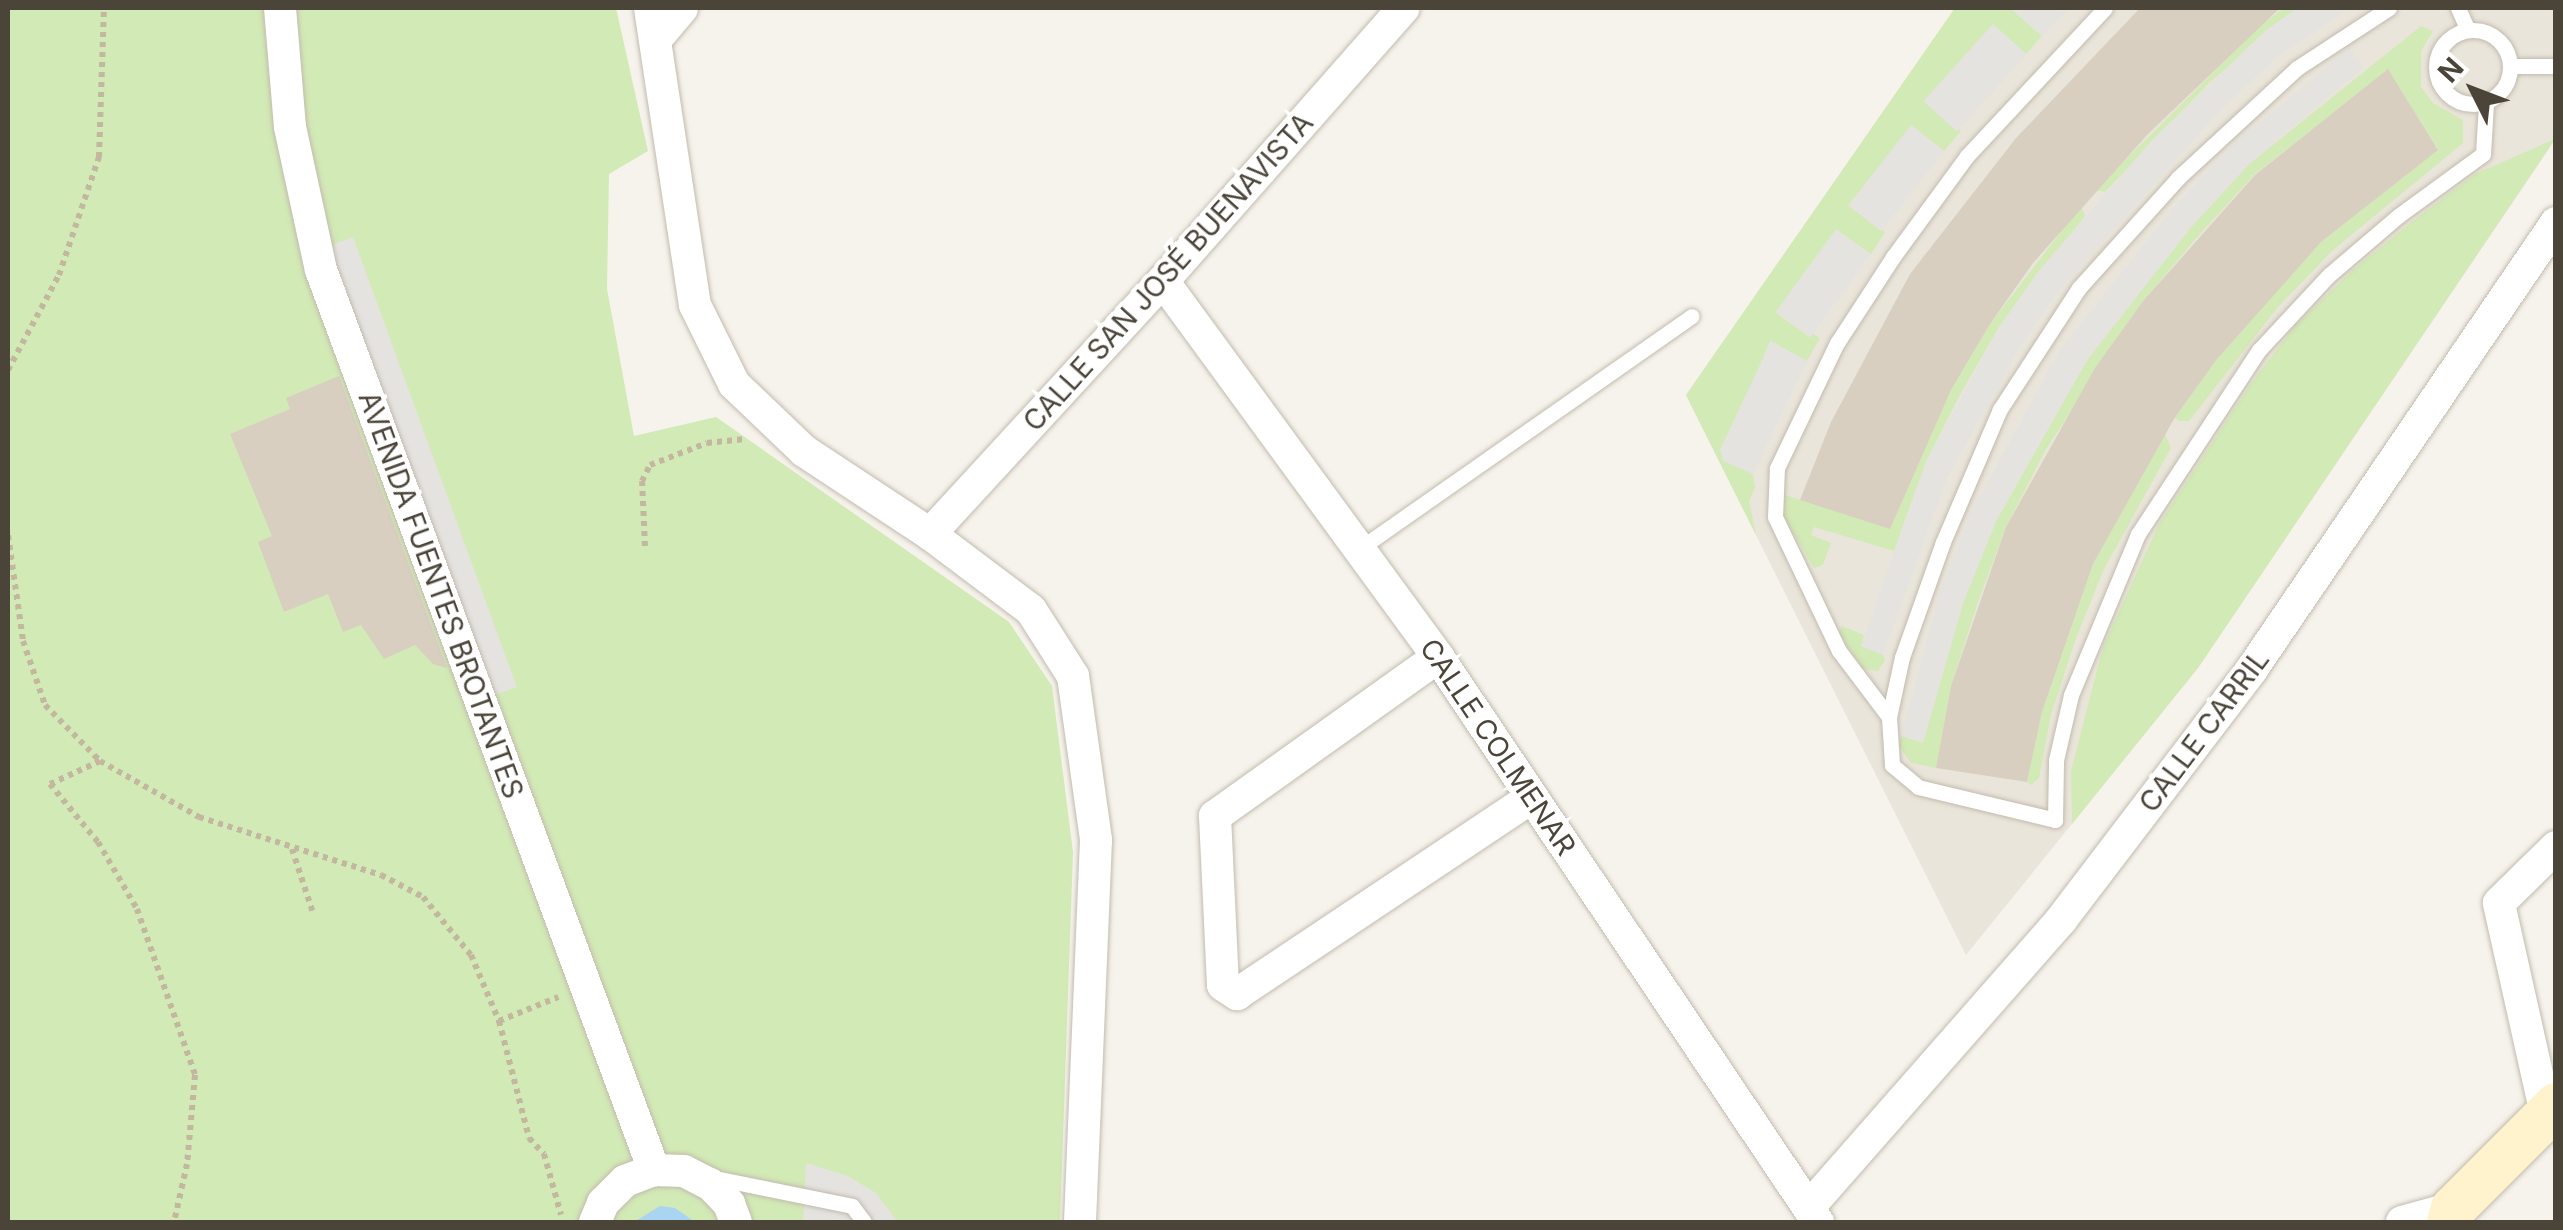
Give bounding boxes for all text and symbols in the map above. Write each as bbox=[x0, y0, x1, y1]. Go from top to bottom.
north arrow bbox=[2423, 40, 2523, 140]
text: N bbox=[2431, 51, 2470, 89]
street label: CALLE SAN JOSÉ BUENAVISTA bbox=[1016, 106, 1320, 438]
street label: AVENIDA FUENTES BROTANTES bbox=[352, 387, 530, 803]
street label: CALLE COLMENAR bbox=[1413, 632, 1583, 862]
street label: CALLE CARRIL bbox=[2132, 643, 2276, 819]

